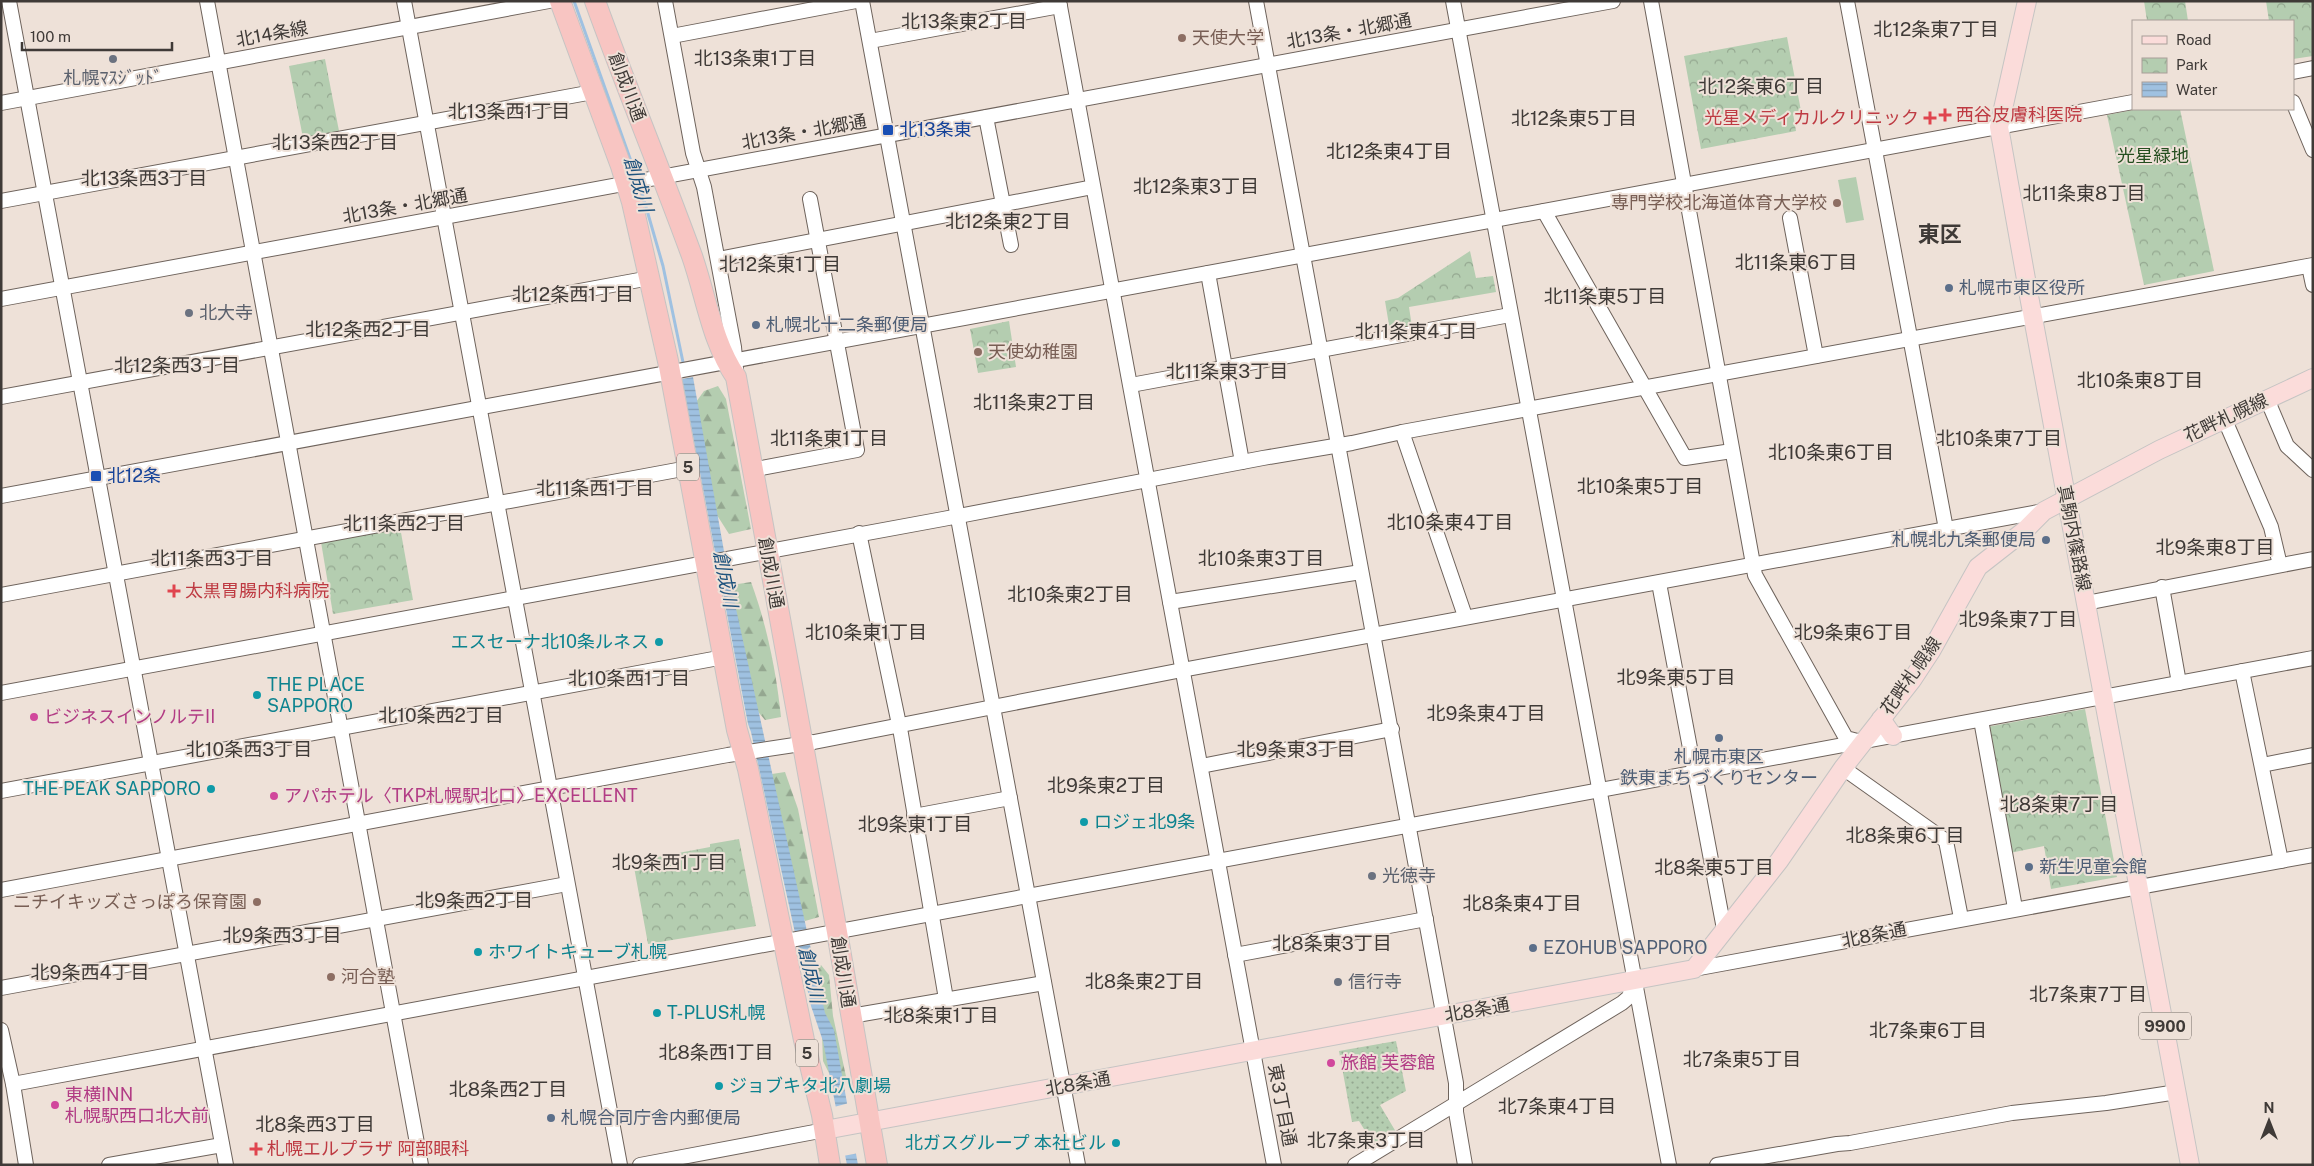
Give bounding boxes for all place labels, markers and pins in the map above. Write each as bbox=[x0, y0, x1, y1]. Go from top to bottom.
place label: 天使大学 bbox=[1192, 27, 1264, 48]
marker: 天使大学 bbox=[1176, 32, 1188, 44]
marker: 札幌ﾏｽｼﾞｯﾄﾞ bbox=[107, 53, 119, 65]
place label: 札幌ﾏｽｼﾞｯﾄﾞ bbox=[64, 67, 163, 88]
place label: 西谷皮膚科医院 bbox=[1956, 104, 2082, 125]
place label: 光星メディカルクリニック bbox=[1704, 107, 1919, 128]
marker: 西谷皮膚科医院 bbox=[1938, 108, 1952, 122]
marker: 光星メディカルクリニック bbox=[1923, 111, 1937, 125]
place label: 北13条東 bbox=[899, 119, 972, 140]
marker: 北13条東 bbox=[881, 123, 895, 137]
place label: 専門学校北海道体育大学校 bbox=[1611, 192, 1827, 213]
marker: 専門学校北海道体育大学校 bbox=[1831, 197, 1843, 209]
place label: 札幌市東区役所 bbox=[1959, 277, 2085, 298]
marker: 札幌市東区役所 bbox=[1943, 282, 1955, 294]
place label: 北大寺 bbox=[199, 302, 253, 323]
marker: 北大寺 bbox=[183, 307, 195, 319]
place label: 札幌北十二条郵便局 bbox=[766, 314, 928, 335]
marker: 札幌北十二条郵便局 bbox=[750, 319, 762, 331]
place label: 天使幼稚園 bbox=[988, 341, 1078, 362]
marker: 天使幼稚園 bbox=[972, 346, 984, 358]
place label: 北12条 bbox=[107, 465, 161, 486]
marker: 北12条 bbox=[89, 469, 103, 483]
place label: 札幌北九条郵便局 bbox=[1892, 529, 2036, 550]
marker: 札幌北九条郵便局 bbox=[2040, 534, 2052, 546]
place label: 太黒胃腸内科病院 bbox=[185, 580, 329, 601]
marker: 太黒胃腸内科病院 bbox=[167, 584, 181, 598]
place label: エスセーナ北10条ルネス bbox=[451, 631, 649, 652]
marker: エスセーナ北10条ルネス bbox=[653, 636, 665, 648]
place label: THE PLACE SAPPORO bbox=[267, 674, 365, 716]
marker: THE PLACE SAPPORO bbox=[251, 689, 263, 701]
place label: ビジネスインノルテII bbox=[44, 706, 215, 727]
marker: ビジネスインノルテII bbox=[28, 711, 40, 723]
marker: 札幌市東区 鉄東まちづくりセンター bbox=[1713, 732, 1725, 744]
place label: 札幌市東区 鉄東まちづくりセンター bbox=[1620, 746, 1818, 788]
place label: THE PEAK SAPPORO bbox=[23, 778, 201, 799]
marker: THE PEAK SAPPORO bbox=[205, 783, 217, 795]
place label: アパホテル〈TKP札幌駅北口〉EXCELLENT bbox=[284, 785, 638, 806]
marker: アパホテル〈TKP札幌駅北口〉EXCELLENT bbox=[268, 790, 280, 802]
place label: ロジェ北9条 bbox=[1094, 811, 1195, 832]
marker: ロジェ北9条 bbox=[1078, 816, 1090, 828]
place label: 新生児童会館 bbox=[2039, 856, 2147, 877]
marker: 新生児童会館 bbox=[2023, 861, 2035, 873]
place label: 光徳寺 bbox=[1382, 865, 1436, 886]
marker: 光徳寺 bbox=[1366, 870, 1378, 882]
place label: ニチイキッズさっぽろ保育園 bbox=[13, 891, 247, 912]
marker: ニチイキッズさっぽろ保育園 bbox=[251, 896, 263, 908]
place label: EZOHUB SAPPORO bbox=[1543, 937, 1708, 958]
place label: ホワイトキューブ札幌 bbox=[488, 941, 667, 962]
marker: EZOHUB SAPPORO bbox=[1527, 942, 1539, 954]
marker: ホワイトキューブ札幌 bbox=[472, 946, 484, 958]
place label: 河合塾 bbox=[341, 966, 395, 987]
marker: 河合塾 bbox=[325, 971, 337, 983]
place label: 信行寺 bbox=[1348, 971, 1402, 992]
marker: 信行寺 bbox=[1332, 976, 1344, 988]
place label: T-PLUS札幌 bbox=[667, 1002, 766, 1023]
marker: T-PLUS札幌 bbox=[651, 1007, 663, 1019]
place label: 旅館 芙蓉館 bbox=[1341, 1052, 1435, 1073]
marker: 旅館 芙蓉館 bbox=[1325, 1057, 1337, 1069]
place label: ジョブキタ北八劇場 bbox=[729, 1075, 891, 1096]
marker: ジョブキタ北八劇場 bbox=[713, 1080, 725, 1092]
place label: 東横INN 札幌駅西口北大前 bbox=[65, 1084, 209, 1126]
marker: 東横INN 札幌駅西口北大前 bbox=[49, 1099, 61, 1111]
place label: 札幌合同庁舎内郵便局 bbox=[561, 1107, 741, 1128]
marker: 札幌合同庁舎内郵便局 bbox=[545, 1112, 557, 1124]
place label: 北ガスグループ 本社ビル bbox=[905, 1132, 1106, 1153]
marker: 北ガスグループ 本社ビル bbox=[1110, 1137, 1122, 1149]
place label: 札幌エルプラザ 阿部眼科 bbox=[267, 1138, 469, 1159]
marker: 札幌エルプラザ 阿部眼科 bbox=[249, 1142, 263, 1156]

